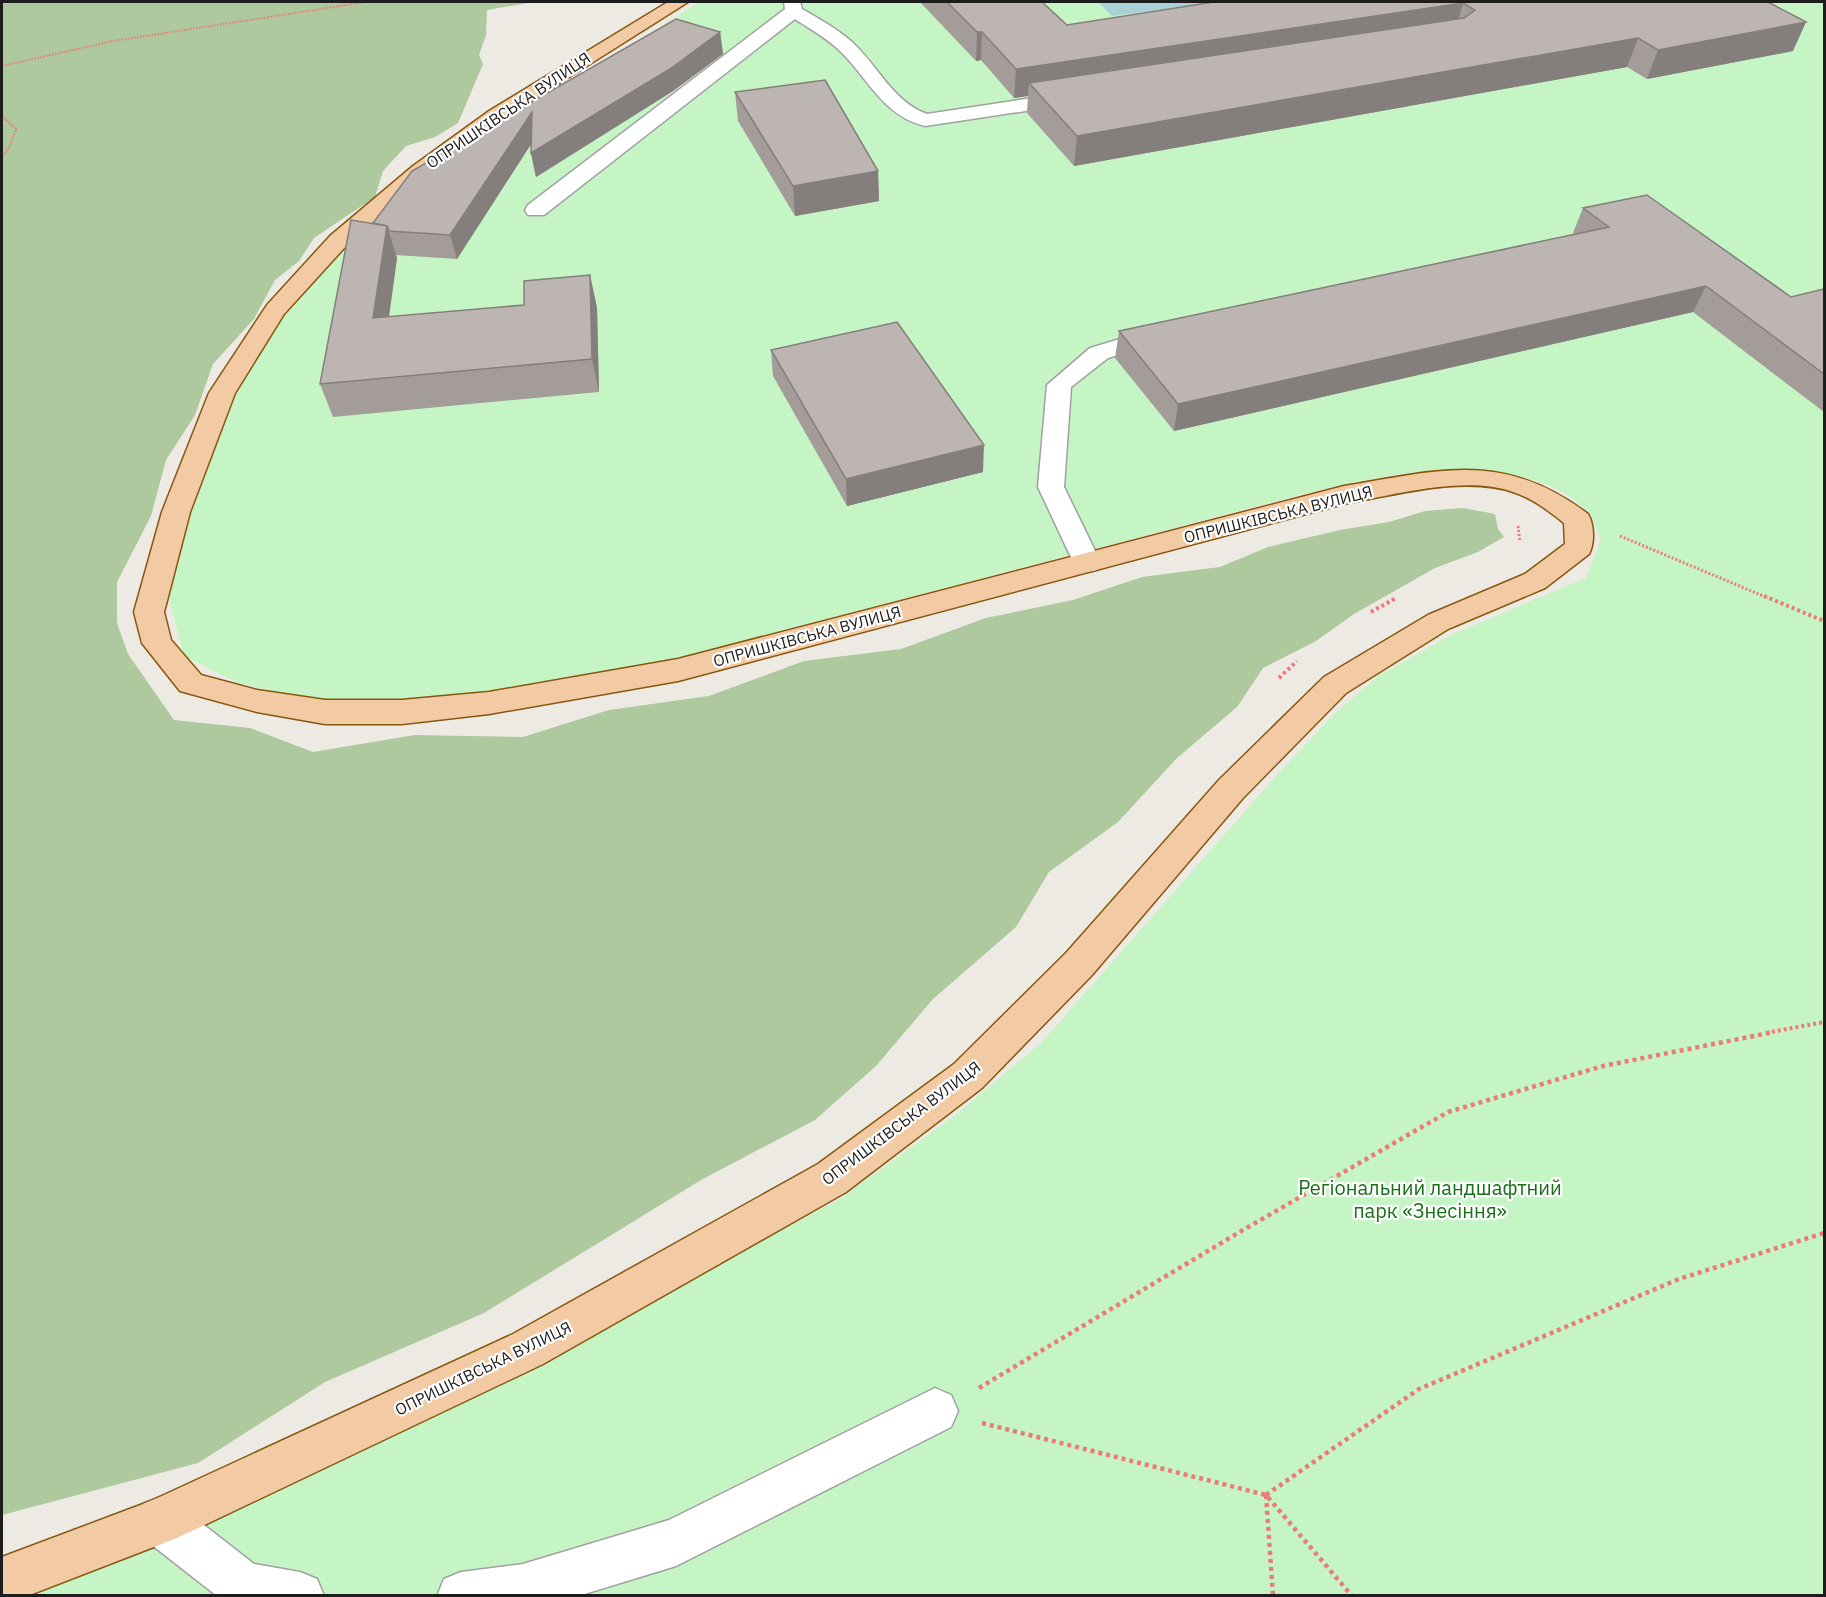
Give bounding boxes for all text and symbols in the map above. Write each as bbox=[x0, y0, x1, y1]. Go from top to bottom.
street label: ОПРИШКІВСЬКА ВУЛИЦЯ bbox=[422, 48, 594, 172]
street label: ОПРИШКІВСЬКА ВУЛИЦЯ bbox=[1182, 481, 1374, 547]
street label: ОПРИШКІВСЬКА ВУЛИЦЯ bbox=[711, 601, 903, 671]
street label: ОПРИШКІВСЬКА ВУЛИЦЯ bbox=[818, 1057, 984, 1189]
park label: Регіональний ландшафтний парк «Знесіння» bbox=[1298, 1174, 1562, 1224]
street label: ОПРИШКІВСЬКА ВУЛИЦЯ bbox=[391, 1317, 575, 1419]

